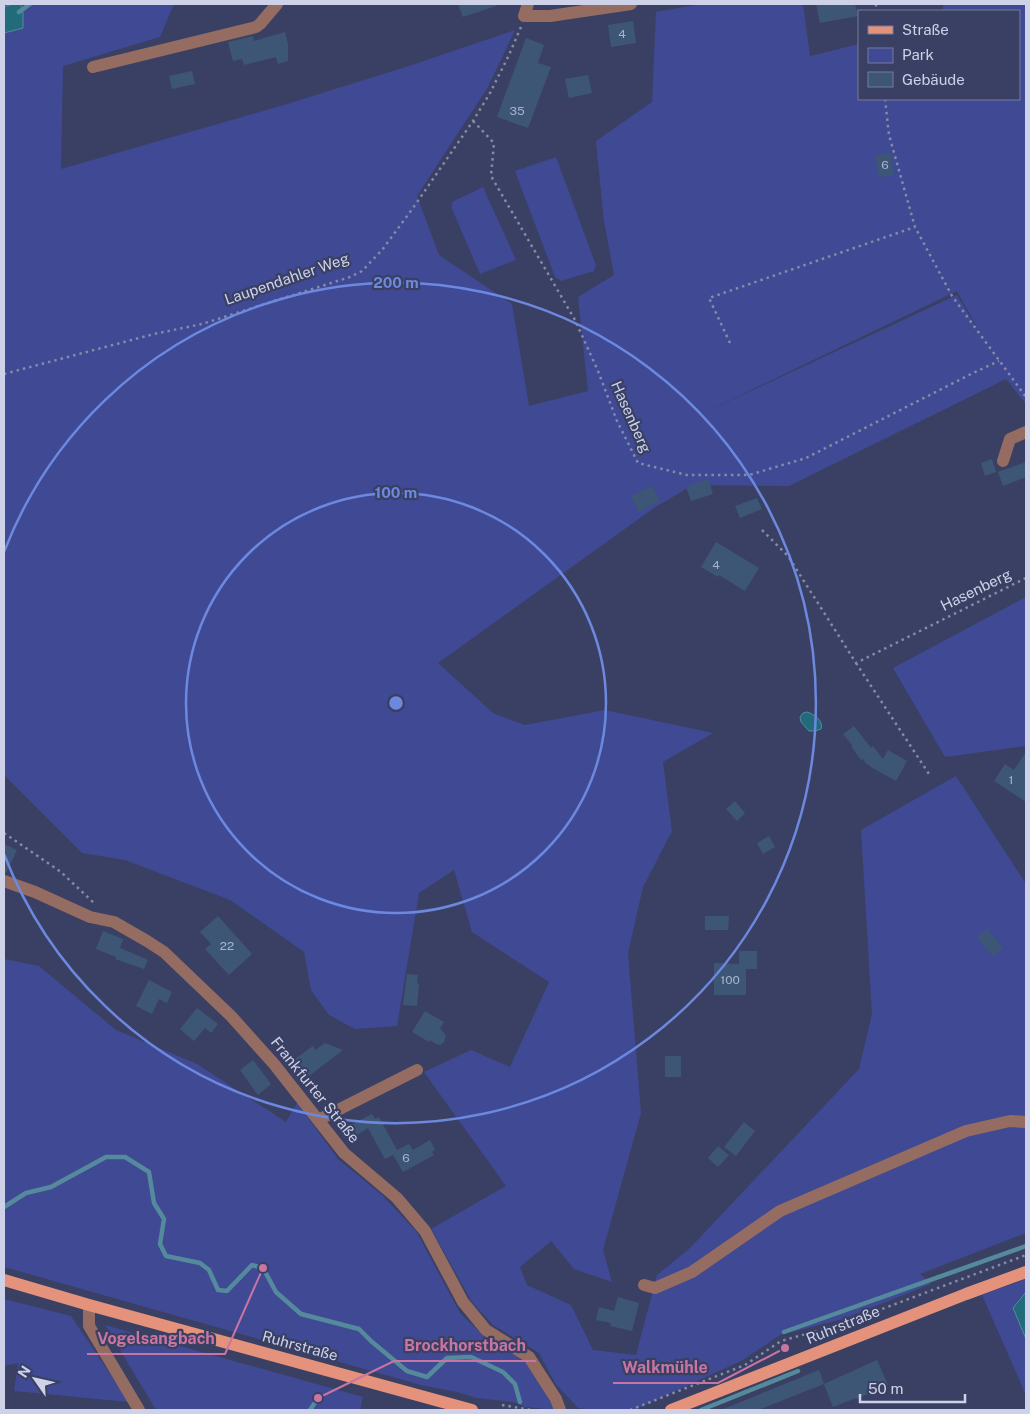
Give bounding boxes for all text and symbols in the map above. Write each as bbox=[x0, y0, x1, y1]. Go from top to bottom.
legend bbox=[858, 10, 1020, 100]
text: Straße bbox=[902, 21, 949, 38]
house number: 4 bbox=[618, 27, 626, 41]
text: Park bbox=[902, 46, 934, 63]
text: Gebäude bbox=[902, 71, 965, 88]
house number: 35 bbox=[509, 104, 525, 118]
house number: 6 bbox=[881, 158, 889, 172]
street label: Laupendahler Weg bbox=[222, 249, 351, 308]
text: 200 m bbox=[373, 274, 419, 291]
street label: Hasenberg bbox=[608, 378, 655, 455]
text: 100 m bbox=[375, 484, 417, 501]
house number: 4 bbox=[712, 558, 720, 572]
street label: Hasenberg bbox=[938, 565, 1014, 614]
centre of rings bbox=[387, 694, 405, 712]
house number: 1 bbox=[1009, 773, 1013, 787]
house number: 22 bbox=[220, 939, 234, 953]
house number: 100 bbox=[720, 973, 740, 987]
street label: Frankfurter Straße bbox=[268, 1033, 363, 1146]
house number: 6 bbox=[402, 1151, 410, 1165]
street label: Ruhrstraße bbox=[804, 1302, 882, 1347]
callout: Vogelsangbach bbox=[87, 1323, 225, 1354]
street label: Ruhrstraße bbox=[260, 1327, 340, 1364]
text: Vogelsangbach bbox=[97, 1329, 215, 1348]
callout: Brockhorstbach bbox=[394, 1330, 536, 1361]
text: Brockhorstbach bbox=[404, 1336, 526, 1355]
callout: Walkmühle bbox=[613, 1352, 718, 1383]
north arrow bbox=[10, 1354, 60, 1404]
text: Walkmühle bbox=[622, 1358, 708, 1377]
text: N bbox=[15, 1363, 34, 1381]
scale bar bbox=[860, 1372, 965, 1404]
text: 50 m bbox=[868, 1380, 903, 1397]

